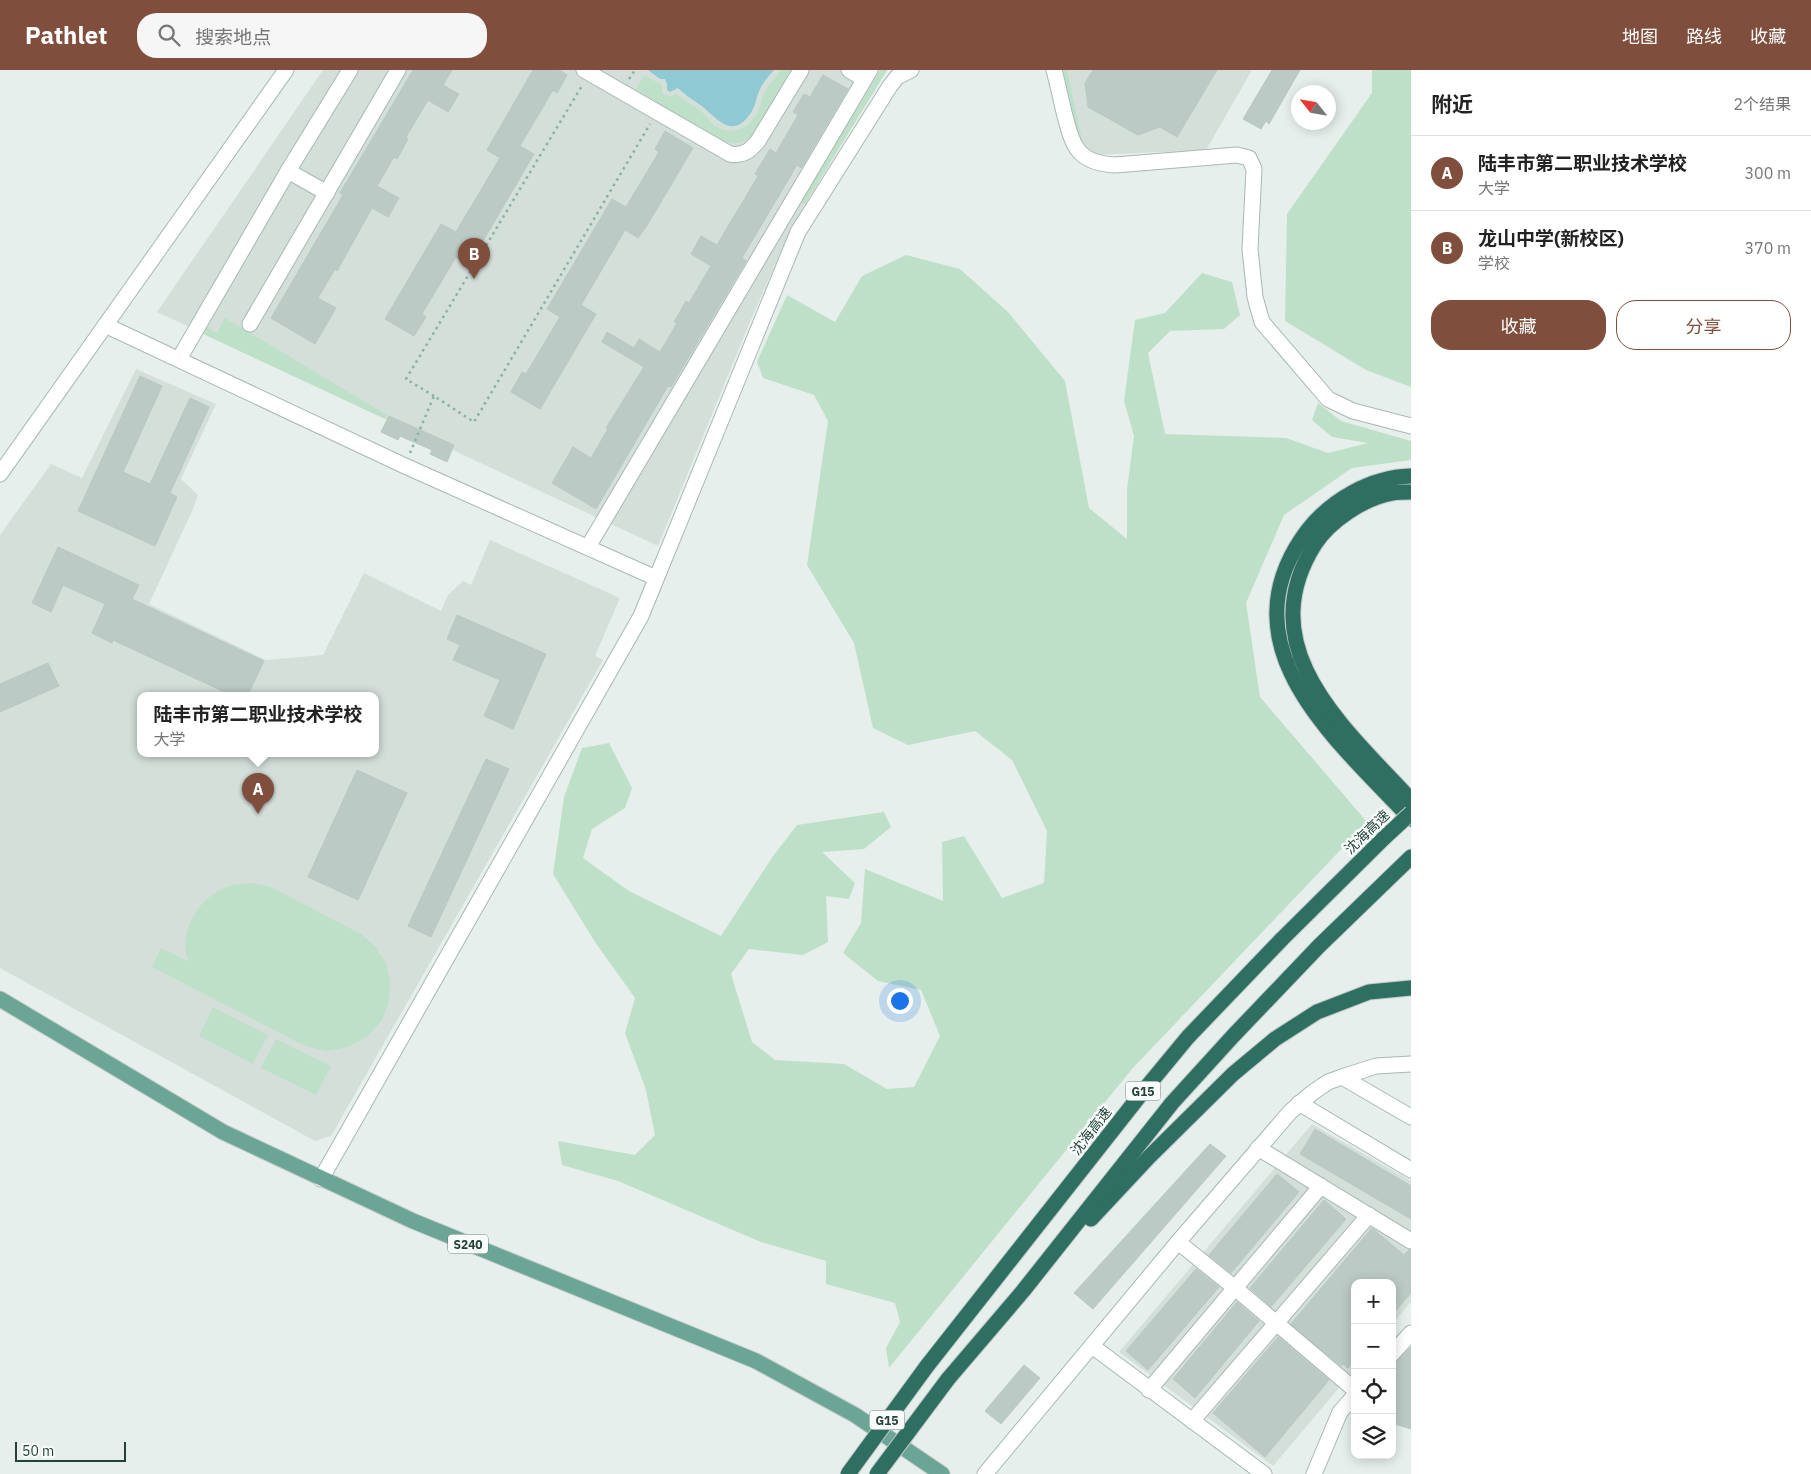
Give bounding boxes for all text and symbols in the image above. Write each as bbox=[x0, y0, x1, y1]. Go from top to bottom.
search box bbox=[137, 13, 487, 58]
text: Pathlet bbox=[25, 19, 107, 51]
icon: search bbox=[155, 21, 183, 49]
text: 搜索地点 bbox=[195, 25, 271, 49]
text: 地图 bbox=[1622, 25, 1658, 48]
text: 路线 bbox=[1686, 25, 1722, 48]
text: 收藏 bbox=[1750, 25, 1786, 48]
north arrow bbox=[1291, 85, 1336, 130]
text: 附近 bbox=[1431, 90, 1473, 118]
text: 2个结果 bbox=[1733, 94, 1791, 114]
text: 陆丰市第二职业技术学校 bbox=[1478, 151, 1687, 175]
text: A bbox=[1442, 163, 1452, 183]
text: 300 m bbox=[1744, 163, 1791, 183]
text: 大学 bbox=[1478, 178, 1510, 198]
text: 龙山中学(新校区) bbox=[1478, 226, 1624, 250]
pin: B bbox=[458, 238, 490, 279]
text: B bbox=[1442, 238, 1452, 258]
text: 370 m bbox=[1744, 238, 1791, 258]
text: 学校 bbox=[1478, 253, 1510, 273]
button: 收藏 bbox=[1431, 300, 1606, 350]
button: 分享 bbox=[1616, 300, 1791, 350]
popup bbox=[137, 692, 379, 757]
text: 陆丰市第二职业技术学校 bbox=[153, 702, 363, 726]
text: 大学 bbox=[153, 729, 186, 749]
pin: A bbox=[242, 773, 274, 814]
street label: 沈海高速 bbox=[1341, 806, 1393, 858]
your location bbox=[887, 988, 913, 1014]
road number: G15 bbox=[1126, 1081, 1160, 1100]
street label: 沈海高速 bbox=[1067, 1103, 1115, 1159]
road number: S240 bbox=[448, 1234, 488, 1254]
map controls bbox=[1351, 1279, 1396, 1459]
button: + bbox=[1351, 1279, 1396, 1324]
button: − bbox=[1351, 1324, 1396, 1369]
button: locate bbox=[1351, 1369, 1396, 1414]
road number: G15 bbox=[870, 1410, 904, 1430]
button: layers bbox=[1351, 1414, 1396, 1459]
scale bar bbox=[15, 1439, 126, 1462]
text: 50 m bbox=[22, 1442, 54, 1460]

